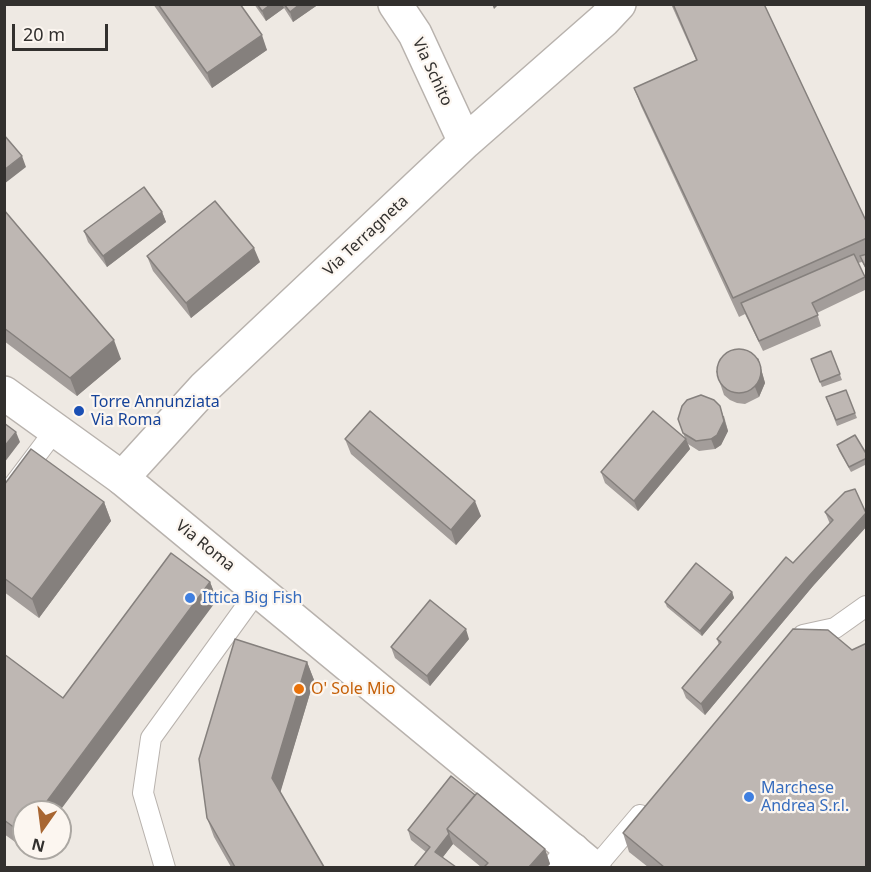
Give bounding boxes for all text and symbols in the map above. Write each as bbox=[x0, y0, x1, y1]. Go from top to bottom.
scale bar bbox=[15, 12, 111, 50]
text: 20 m bbox=[23, 22, 65, 46]
street label: Via Schito bbox=[408, 35, 456, 109]
street label: Via Terragneta bbox=[320, 192, 412, 280]
place label: Torre Annunziata Via Roma bbox=[91, 392, 220, 430]
marker: Torre Annunziata Via Roma bbox=[72, 404, 86, 418]
street label: Via Roma bbox=[172, 516, 238, 576]
place label: Ittica Big Fish bbox=[202, 588, 302, 608]
marker: Ittica Big Fish bbox=[183, 591, 197, 605]
place label: O' Sole Mio bbox=[311, 679, 395, 699]
marker: O' Sole Mio bbox=[292, 682, 306, 696]
place label: Marchese Andrea S.r.l. bbox=[761, 778, 849, 816]
marker: Marchese Andrea S.r.l. bbox=[742, 790, 756, 804]
north arrow bbox=[12, 800, 72, 860]
text: N bbox=[29, 833, 47, 858]

